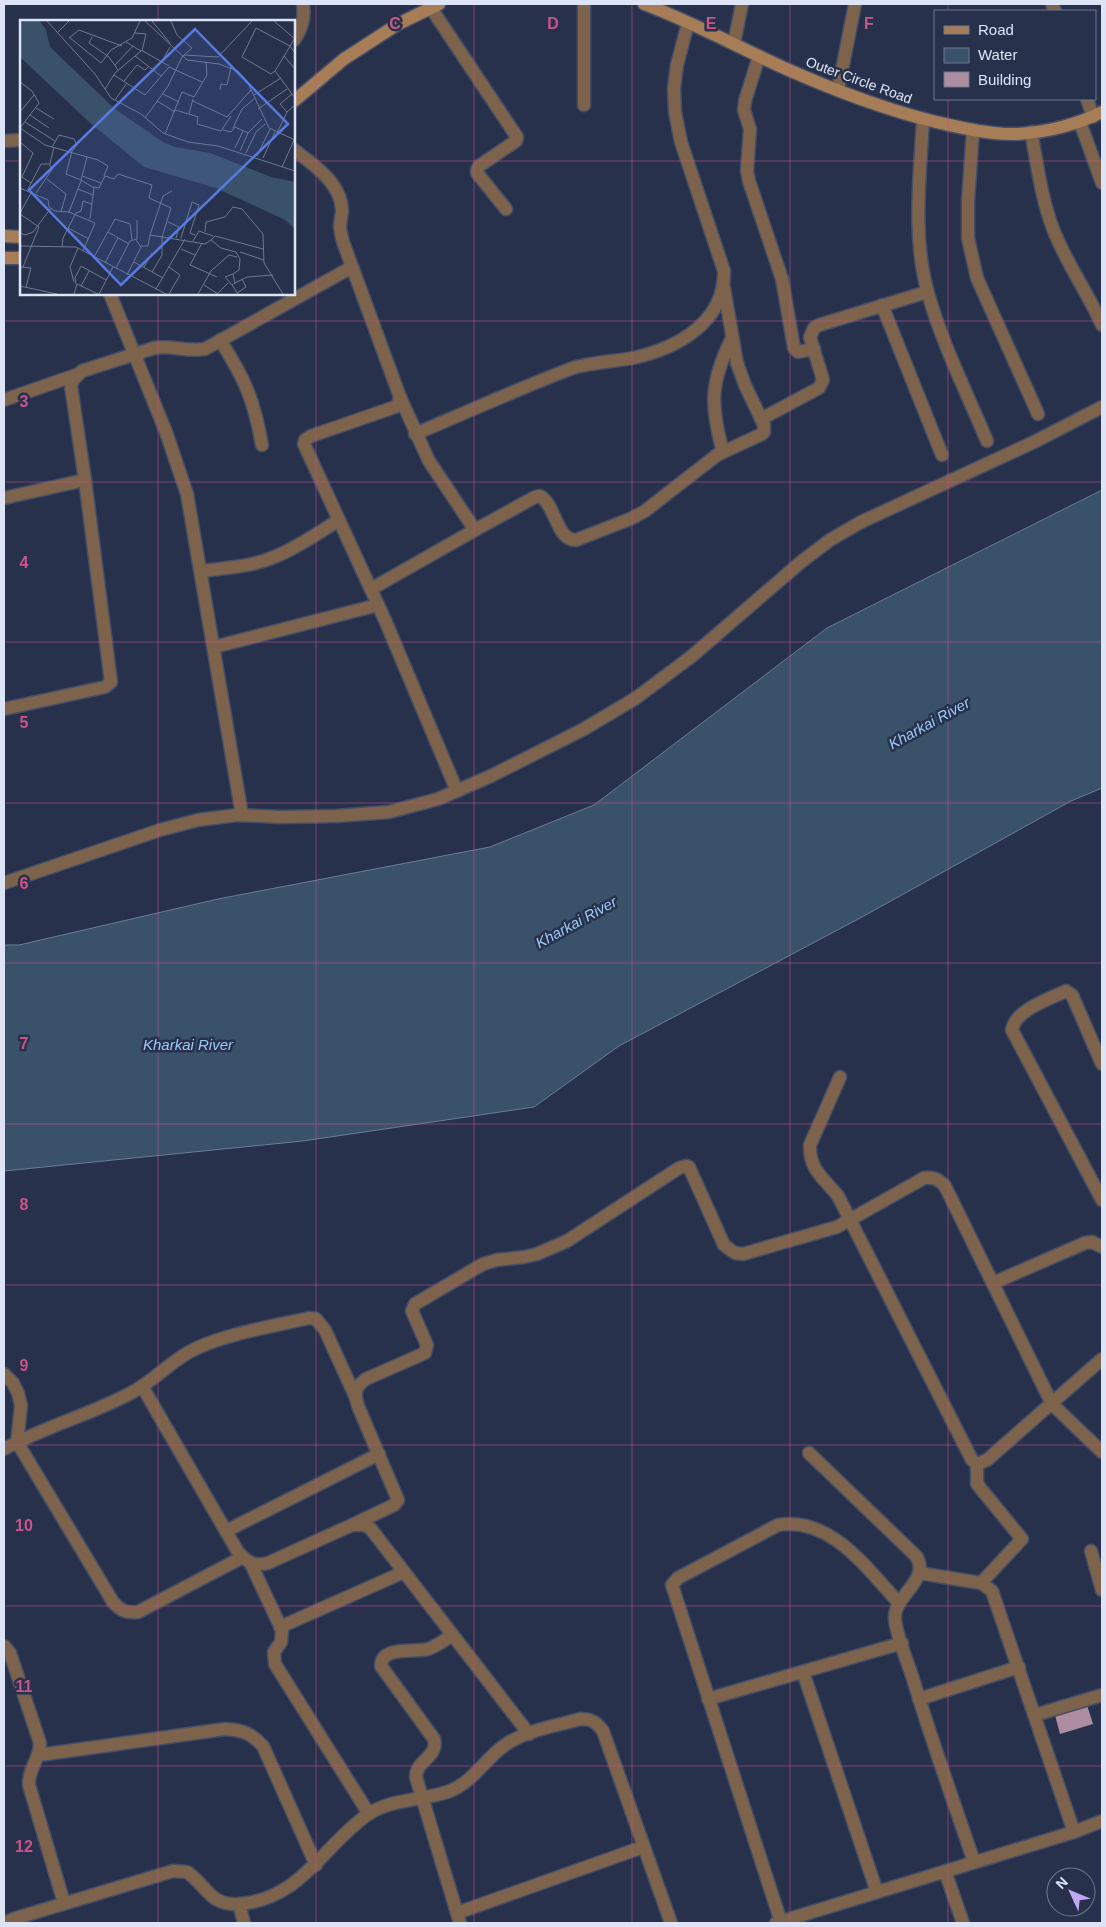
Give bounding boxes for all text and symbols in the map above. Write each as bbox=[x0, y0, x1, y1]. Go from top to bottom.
legend bbox=[934, 10, 1096, 100]
text: C bbox=[389, 15, 401, 32]
text: D bbox=[547, 15, 559, 32]
text: E bbox=[706, 15, 717, 32]
text: F bbox=[864, 15, 874, 32]
inset map bbox=[20, 20, 295, 295]
text: Road bbox=[978, 21, 1014, 38]
text: Water bbox=[978, 46, 1017, 63]
street label: Outer Circle Road bbox=[804, 53, 914, 107]
text: Building bbox=[978, 71, 1031, 88]
text: 3 bbox=[20, 393, 29, 410]
text: 4 bbox=[20, 554, 29, 571]
water label: Kharkai River bbox=[886, 693, 973, 752]
text: 5 bbox=[20, 714, 29, 731]
text: 6 bbox=[20, 875, 29, 892]
water label: Kharkai River bbox=[533, 892, 620, 951]
text: 7 bbox=[20, 1035, 29, 1052]
water label: Kharkai River bbox=[143, 1036, 234, 1053]
text: 8 bbox=[20, 1196, 29, 1213]
text: 9 bbox=[20, 1357, 29, 1374]
text: 10 bbox=[15, 1517, 33, 1534]
text: 11 bbox=[16, 1678, 33, 1695]
text: 12 bbox=[15, 1838, 33, 1855]
north arrow bbox=[1046, 1867, 1096, 1917]
text: N bbox=[1052, 1874, 1071, 1892]

